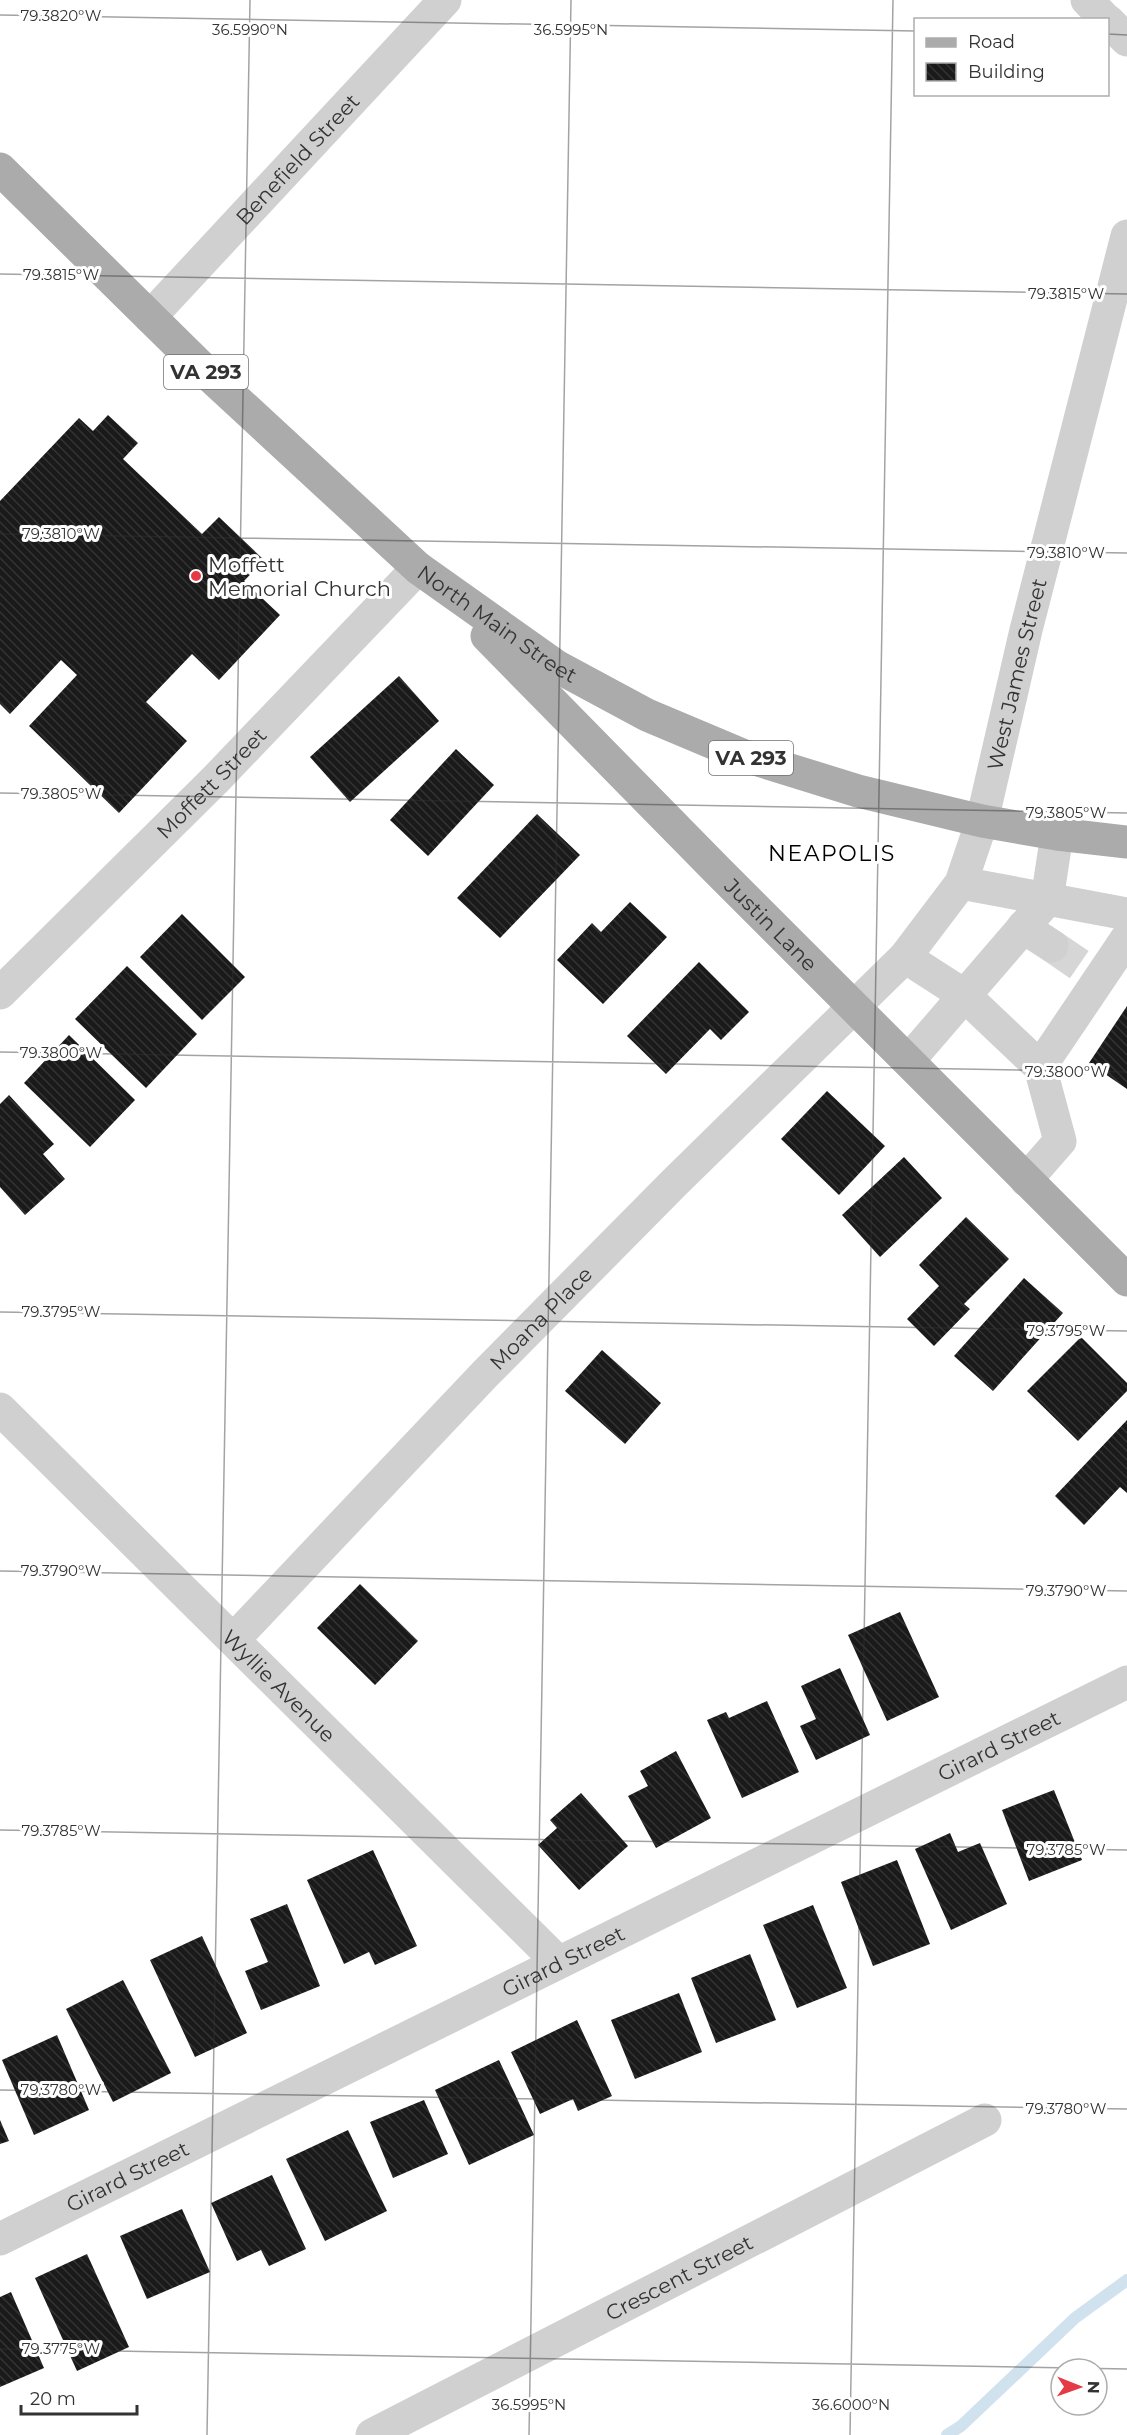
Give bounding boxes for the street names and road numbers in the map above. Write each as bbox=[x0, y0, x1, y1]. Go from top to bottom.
street label: Benefield Street bbox=[230, 88, 364, 230]
road number: VA 293 bbox=[164, 355, 248, 389]
street label: North Main Street bbox=[413, 559, 581, 687]
street label: West James Street bbox=[982, 576, 1051, 772]
street label: Moffett Street bbox=[151, 722, 271, 843]
road number: VA 293 bbox=[709, 741, 793, 775]
street label: Justin Lane bbox=[719, 872, 823, 976]
street label: Moana Place bbox=[484, 1261, 597, 1375]
street label: Wyllie Avenue bbox=[217, 1624, 341, 1747]
street label: Girard Street bbox=[933, 1705, 1064, 1786]
street label: Girard Street bbox=[498, 1920, 628, 2001]
street label: Girard Street bbox=[62, 2135, 193, 2217]
street label: Crescent Street bbox=[601, 2229, 757, 2325]

